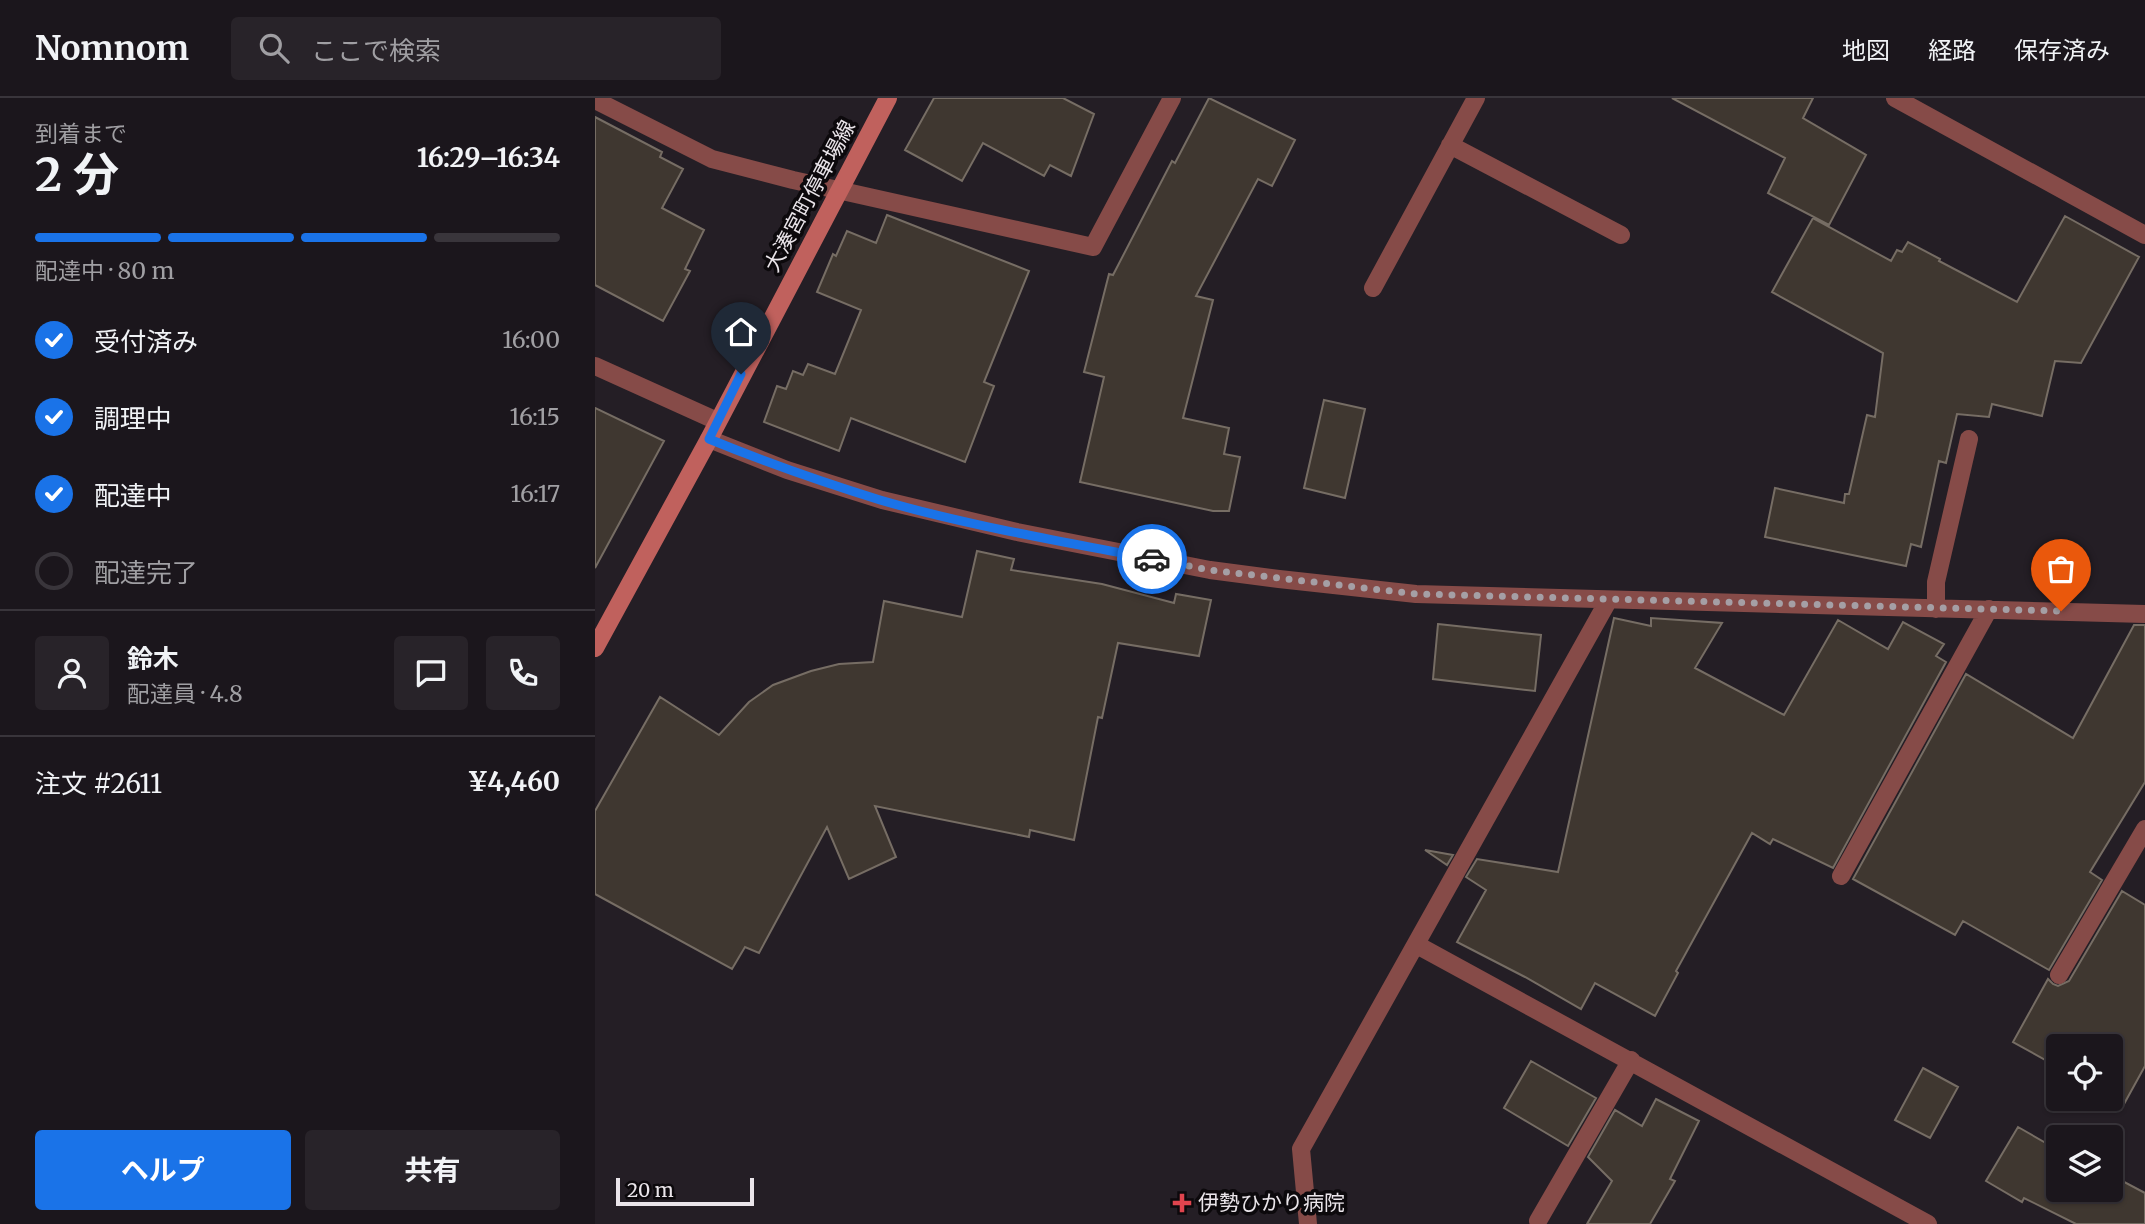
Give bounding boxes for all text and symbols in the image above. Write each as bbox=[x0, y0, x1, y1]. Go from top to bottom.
search box bbox=[231, 17, 721, 80]
text: Nomnom bbox=[35, 28, 189, 69]
icon: search bbox=[255, 29, 293, 67]
text: ここで検索 bbox=[311, 34, 441, 67]
text: 地図 bbox=[1842, 35, 1890, 66]
text: 経路 bbox=[1928, 35, 1976, 66]
text: 保存済み bbox=[2014, 35, 2110, 66]
street label: 大湊宮町停車場線 bbox=[758, 115, 861, 276]
text: 到着まで bbox=[35, 119, 127, 148]
text: 16:29–16:34 bbox=[417, 141, 560, 174]
text: 2 分 bbox=[35, 146, 119, 204]
text: 配達中 · 80 m bbox=[35, 256, 174, 285]
pin bbox=[711, 302, 771, 374]
icon: home bbox=[722, 313, 760, 351]
icon: check bbox=[35, 321, 73, 359]
text: 受付済み bbox=[94, 325, 198, 358]
text: 16:00 bbox=[502, 325, 560, 354]
icon: check bbox=[35, 398, 73, 436]
text: 調理中 bbox=[94, 402, 172, 435]
text: 16:15 bbox=[510, 402, 560, 431]
icon: check bbox=[35, 475, 73, 513]
text: 配達中 bbox=[94, 479, 172, 512]
text: 16:17 bbox=[510, 479, 560, 508]
courier bbox=[1117, 524, 1187, 594]
pin bbox=[2031, 539, 2091, 611]
icon: car bbox=[1133, 540, 1171, 578]
icon: bag bbox=[2042, 550, 2080, 588]
text: 配達完了 bbox=[94, 556, 198, 589]
button: person bbox=[35, 636, 109, 710]
button: chat bbox=[394, 636, 468, 710]
button: phone bbox=[486, 636, 560, 710]
text: 鈴木 bbox=[127, 642, 179, 675]
text: 配達員 · 4.8 bbox=[127, 679, 243, 708]
text: ¥4,460 bbox=[468, 765, 560, 798]
text: 注文 #2611 bbox=[35, 767, 162, 800]
map controls bbox=[2046, 1034, 2123, 1202]
button: locate bbox=[2046, 1034, 2123, 1111]
button: layers bbox=[2046, 1125, 2123, 1202]
button: ヘルプ bbox=[35, 1130, 291, 1210]
button: 共有 bbox=[305, 1130, 560, 1210]
scale bar bbox=[616, 1175, 754, 1207]
text: 20 m bbox=[627, 1178, 674, 1202]
place label: 伊勢ひかり病院 bbox=[1198, 1189, 1345, 1216]
marker: 伊勢ひかり病院 bbox=[1172, 1193, 1192, 1213]

